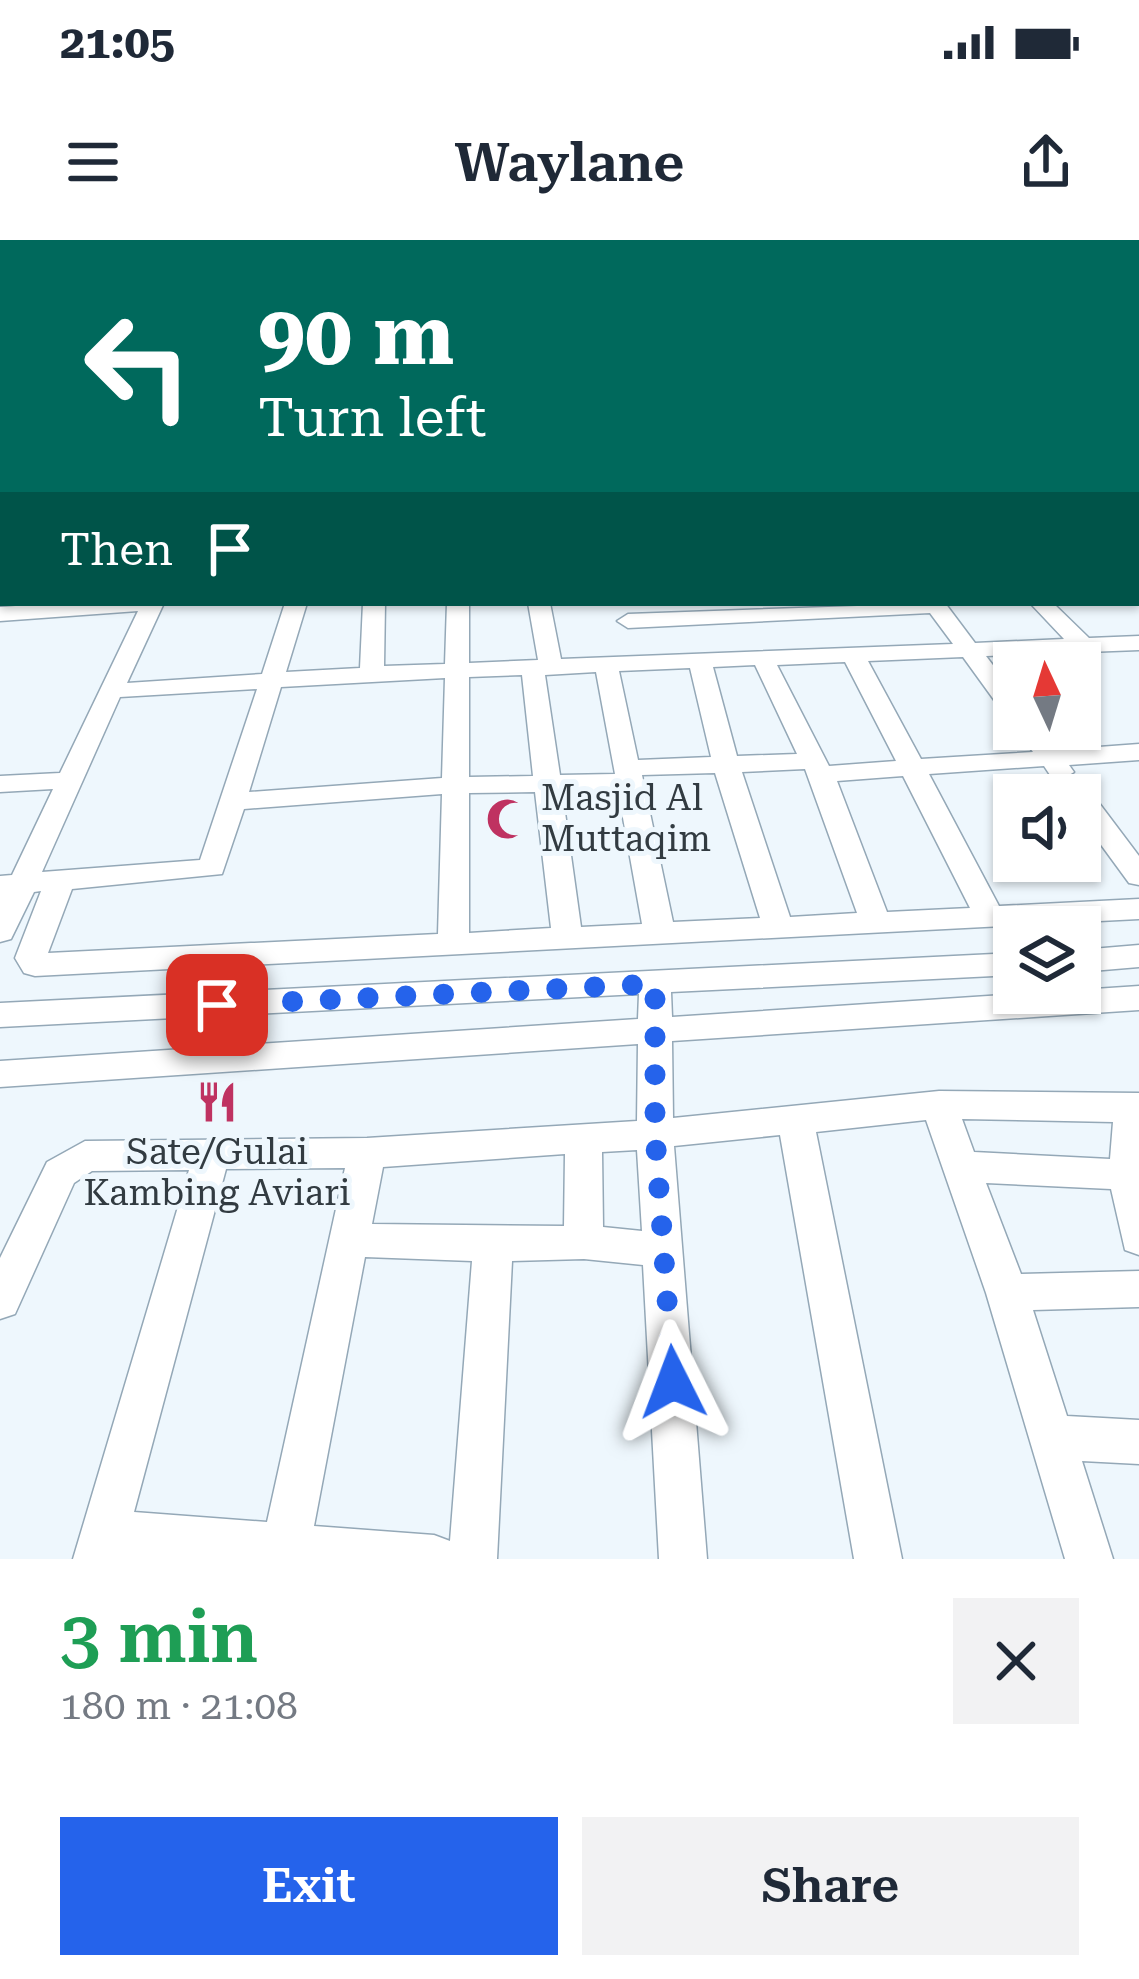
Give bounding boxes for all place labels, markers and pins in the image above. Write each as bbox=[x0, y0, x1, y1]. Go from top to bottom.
place label: Masjid Al Muttaqim bbox=[541, 777, 711, 860]
mosque icon: Masjid Al Muttaqim bbox=[484, 796, 530, 842]
pin bbox=[166, 954, 268, 1056]
restaurant icon: Sate/Gulai Kambing Aviari bbox=[194, 1079, 240, 1125]
place label: Sate/Gulai Kambing Aviari bbox=[83, 1131, 351, 1214]

